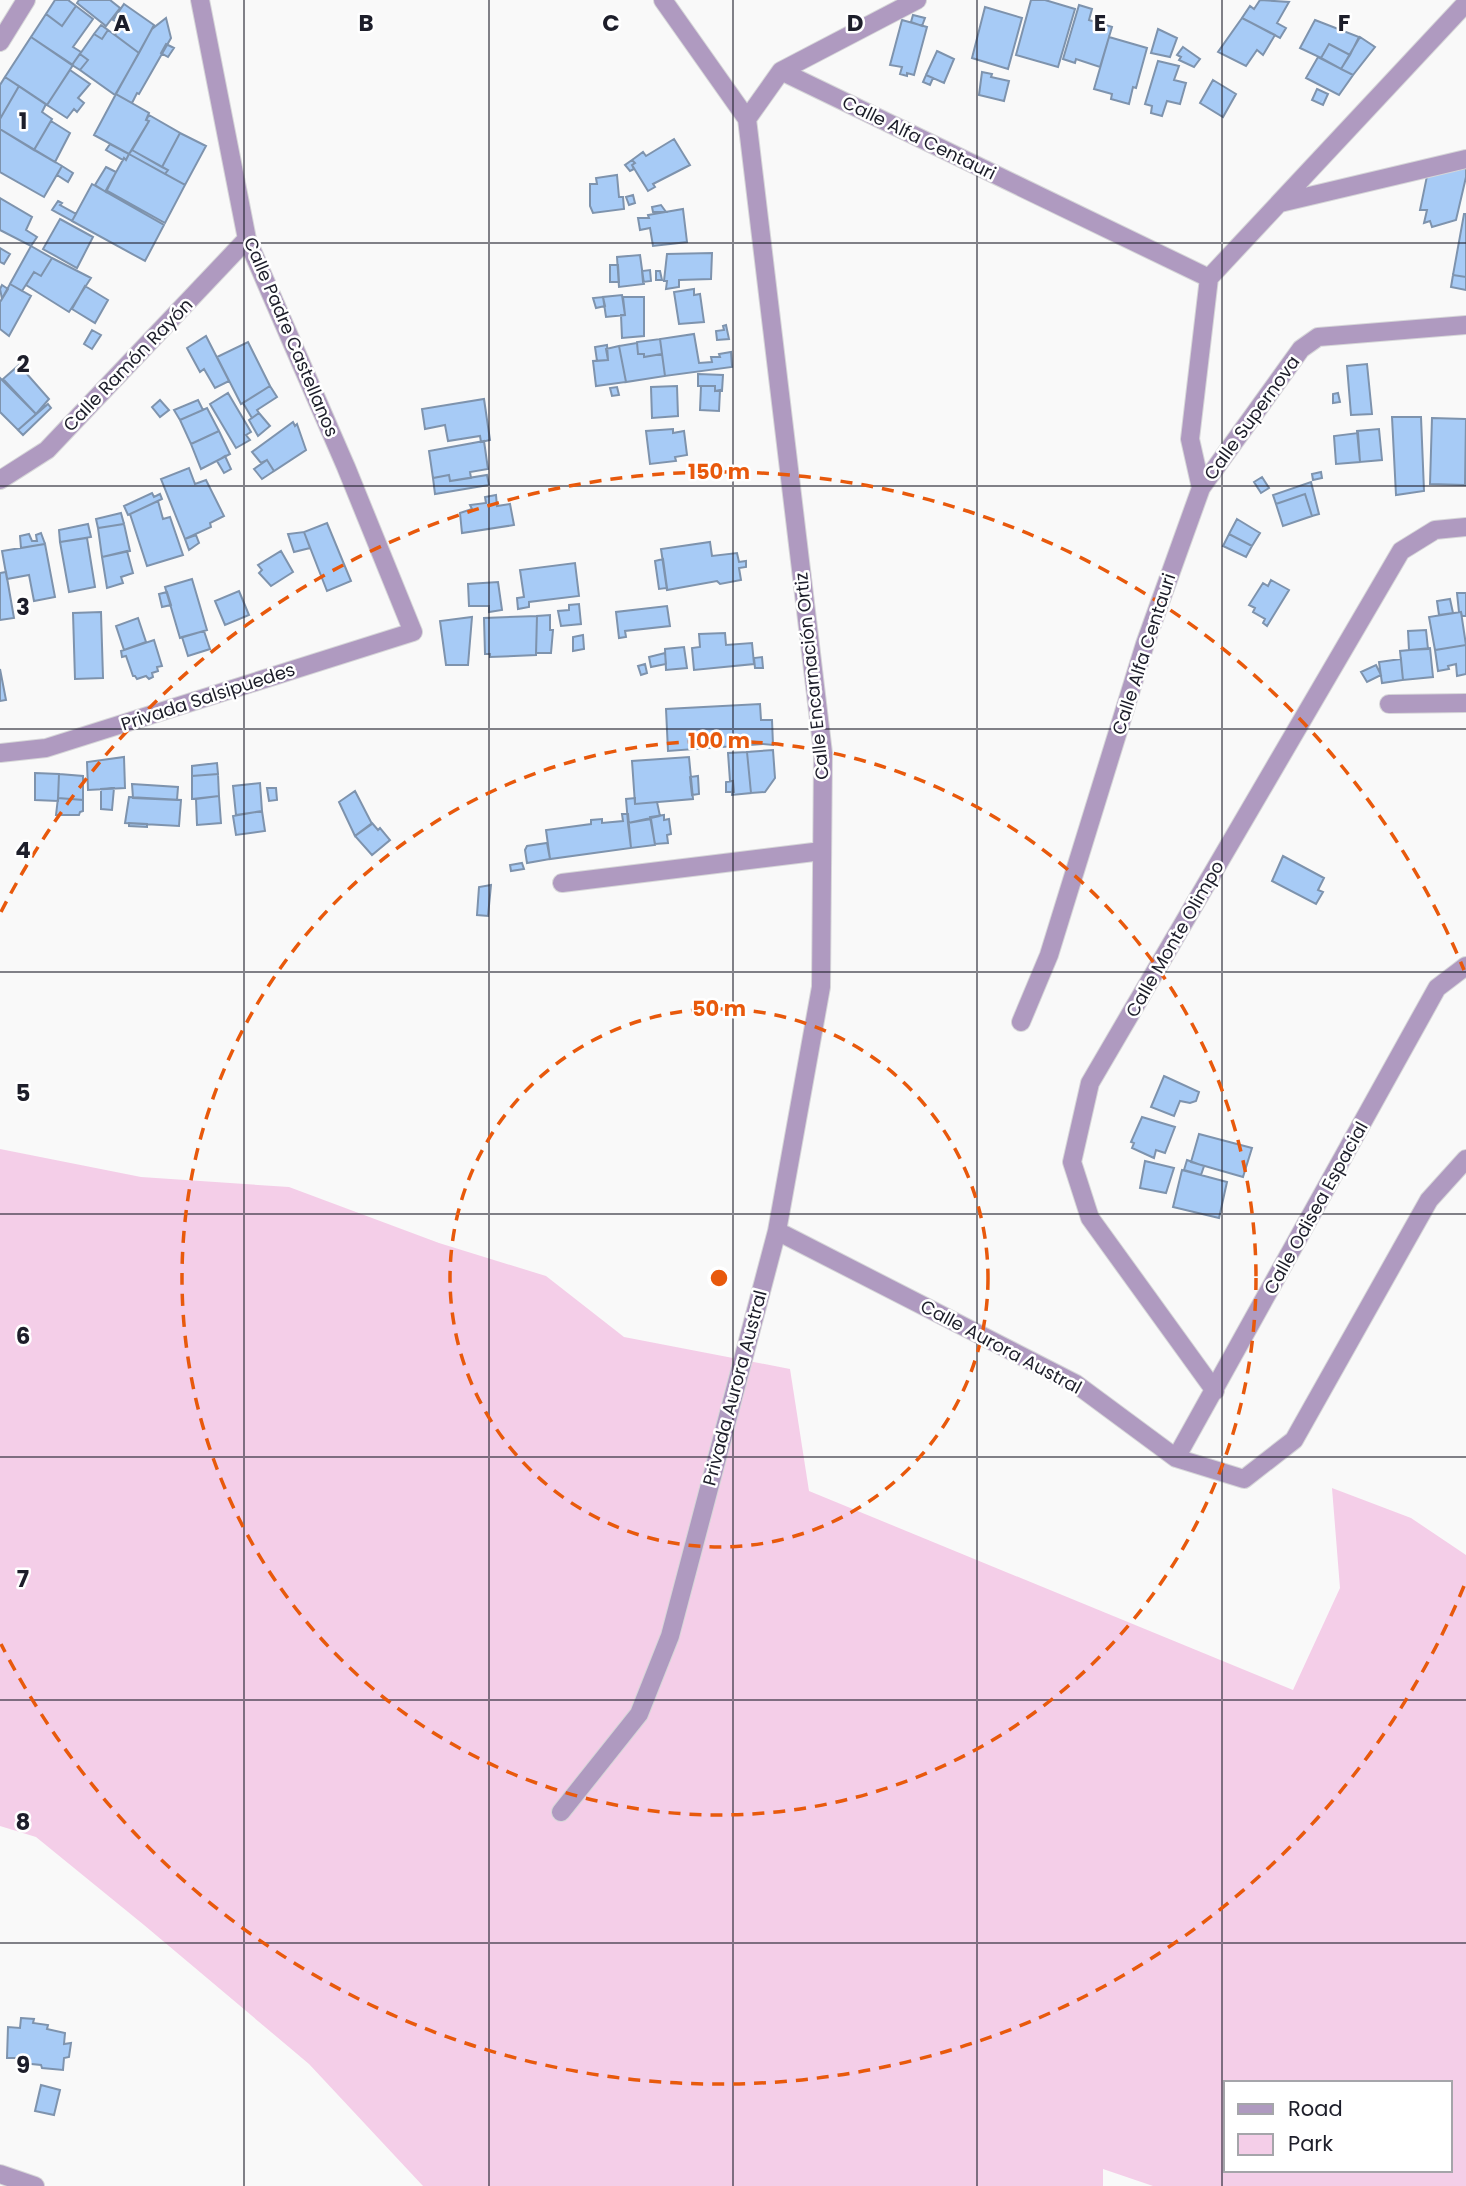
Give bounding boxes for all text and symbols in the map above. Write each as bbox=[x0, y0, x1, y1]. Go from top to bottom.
text: A bbox=[114, 7, 131, 39]
text: B bbox=[358, 7, 374, 39]
text: C bbox=[602, 7, 620, 39]
text: D bbox=[847, 7, 863, 39]
text: E bbox=[1094, 7, 1106, 39]
text: F bbox=[1338, 7, 1350, 39]
street label: Calle Alfa Centauri bbox=[838, 89, 1000, 186]
text: 1 bbox=[19, 105, 27, 137]
street label: Calle Padre Castellanos bbox=[238, 233, 345, 441]
street label: Calle Ramón Rayón bbox=[57, 292, 198, 437]
text: 2 bbox=[16, 348, 30, 380]
street label: Calle Supernova bbox=[1198, 350, 1305, 485]
text: 150 m bbox=[688, 457, 750, 486]
street label: Calle Alfa Centauri bbox=[1106, 570, 1181, 738]
street label: Calle Encarnación Ortiz bbox=[788, 571, 835, 781]
text: 3 bbox=[16, 591, 30, 623]
street label: Privada Salsipuedes bbox=[118, 657, 298, 736]
text: 100 m bbox=[688, 726, 750, 755]
text: 4 bbox=[15, 834, 31, 866]
street label: Calle Monte Olimpo bbox=[1119, 856, 1230, 1022]
text: 50 m bbox=[692, 994, 746, 1023]
text: 5 bbox=[16, 1077, 30, 1109]
street label: Calle Odisea Espacial bbox=[1258, 1117, 1374, 1299]
centre of rings bbox=[707, 1266, 731, 1290]
street label: Privada Aurora Austral bbox=[696, 1287, 773, 1488]
street label: Calle Aurora Austral bbox=[916, 1293, 1086, 1400]
text: 6 bbox=[16, 1320, 30, 1352]
text: 7 bbox=[17, 1563, 29, 1595]
text: 8 bbox=[16, 1806, 30, 1838]
text: 9 bbox=[16, 2049, 30, 2081]
legend bbox=[1224, 2081, 1452, 2172]
text: Road bbox=[1288, 2094, 1343, 2123]
text: Park bbox=[1288, 2129, 1333, 2158]

